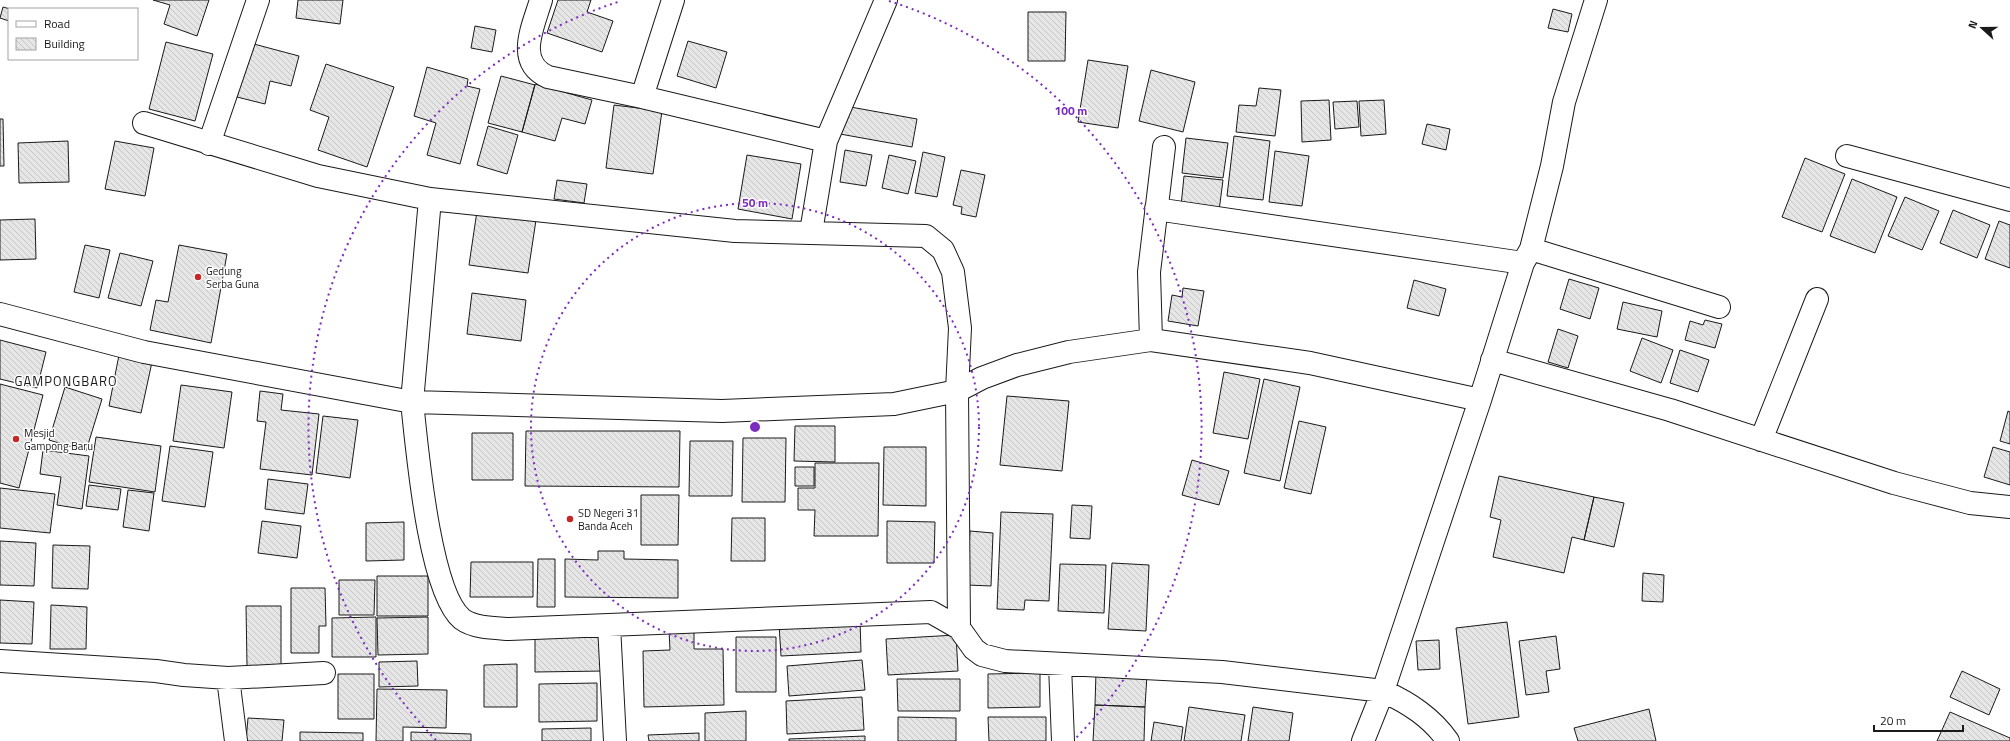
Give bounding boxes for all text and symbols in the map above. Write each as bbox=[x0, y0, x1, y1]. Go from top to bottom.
legend bbox=[8, 8, 138, 60]
north arrow bbox=[1962, 8, 2002, 48]
text: Road bbox=[44, 14, 70, 33]
text: N bbox=[1964, 18, 1981, 31]
text: Building bbox=[44, 34, 85, 53]
text: 100 m bbox=[1055, 101, 1087, 120]
text: 50 m bbox=[742, 193, 768, 212]
place label: Gedung Serba Guna bbox=[206, 263, 260, 292]
marker: Gedung Serba Guna bbox=[193, 272, 203, 282]
district label: GAMPONGBARO bbox=[15, 371, 117, 391]
centre of rings bbox=[748, 420, 762, 434]
place label: Mesjid Gampong Baru bbox=[24, 425, 93, 454]
marker: Mesjid Gampong Baru bbox=[11, 434, 21, 444]
place label: SD Negeri 31 Banda Aceh bbox=[578, 505, 639, 534]
marker: SD Negeri 31 Banda Aceh bbox=[565, 514, 575, 524]
scale bar bbox=[1874, 707, 1963, 733]
text: 20 m bbox=[1880, 711, 1906, 730]

